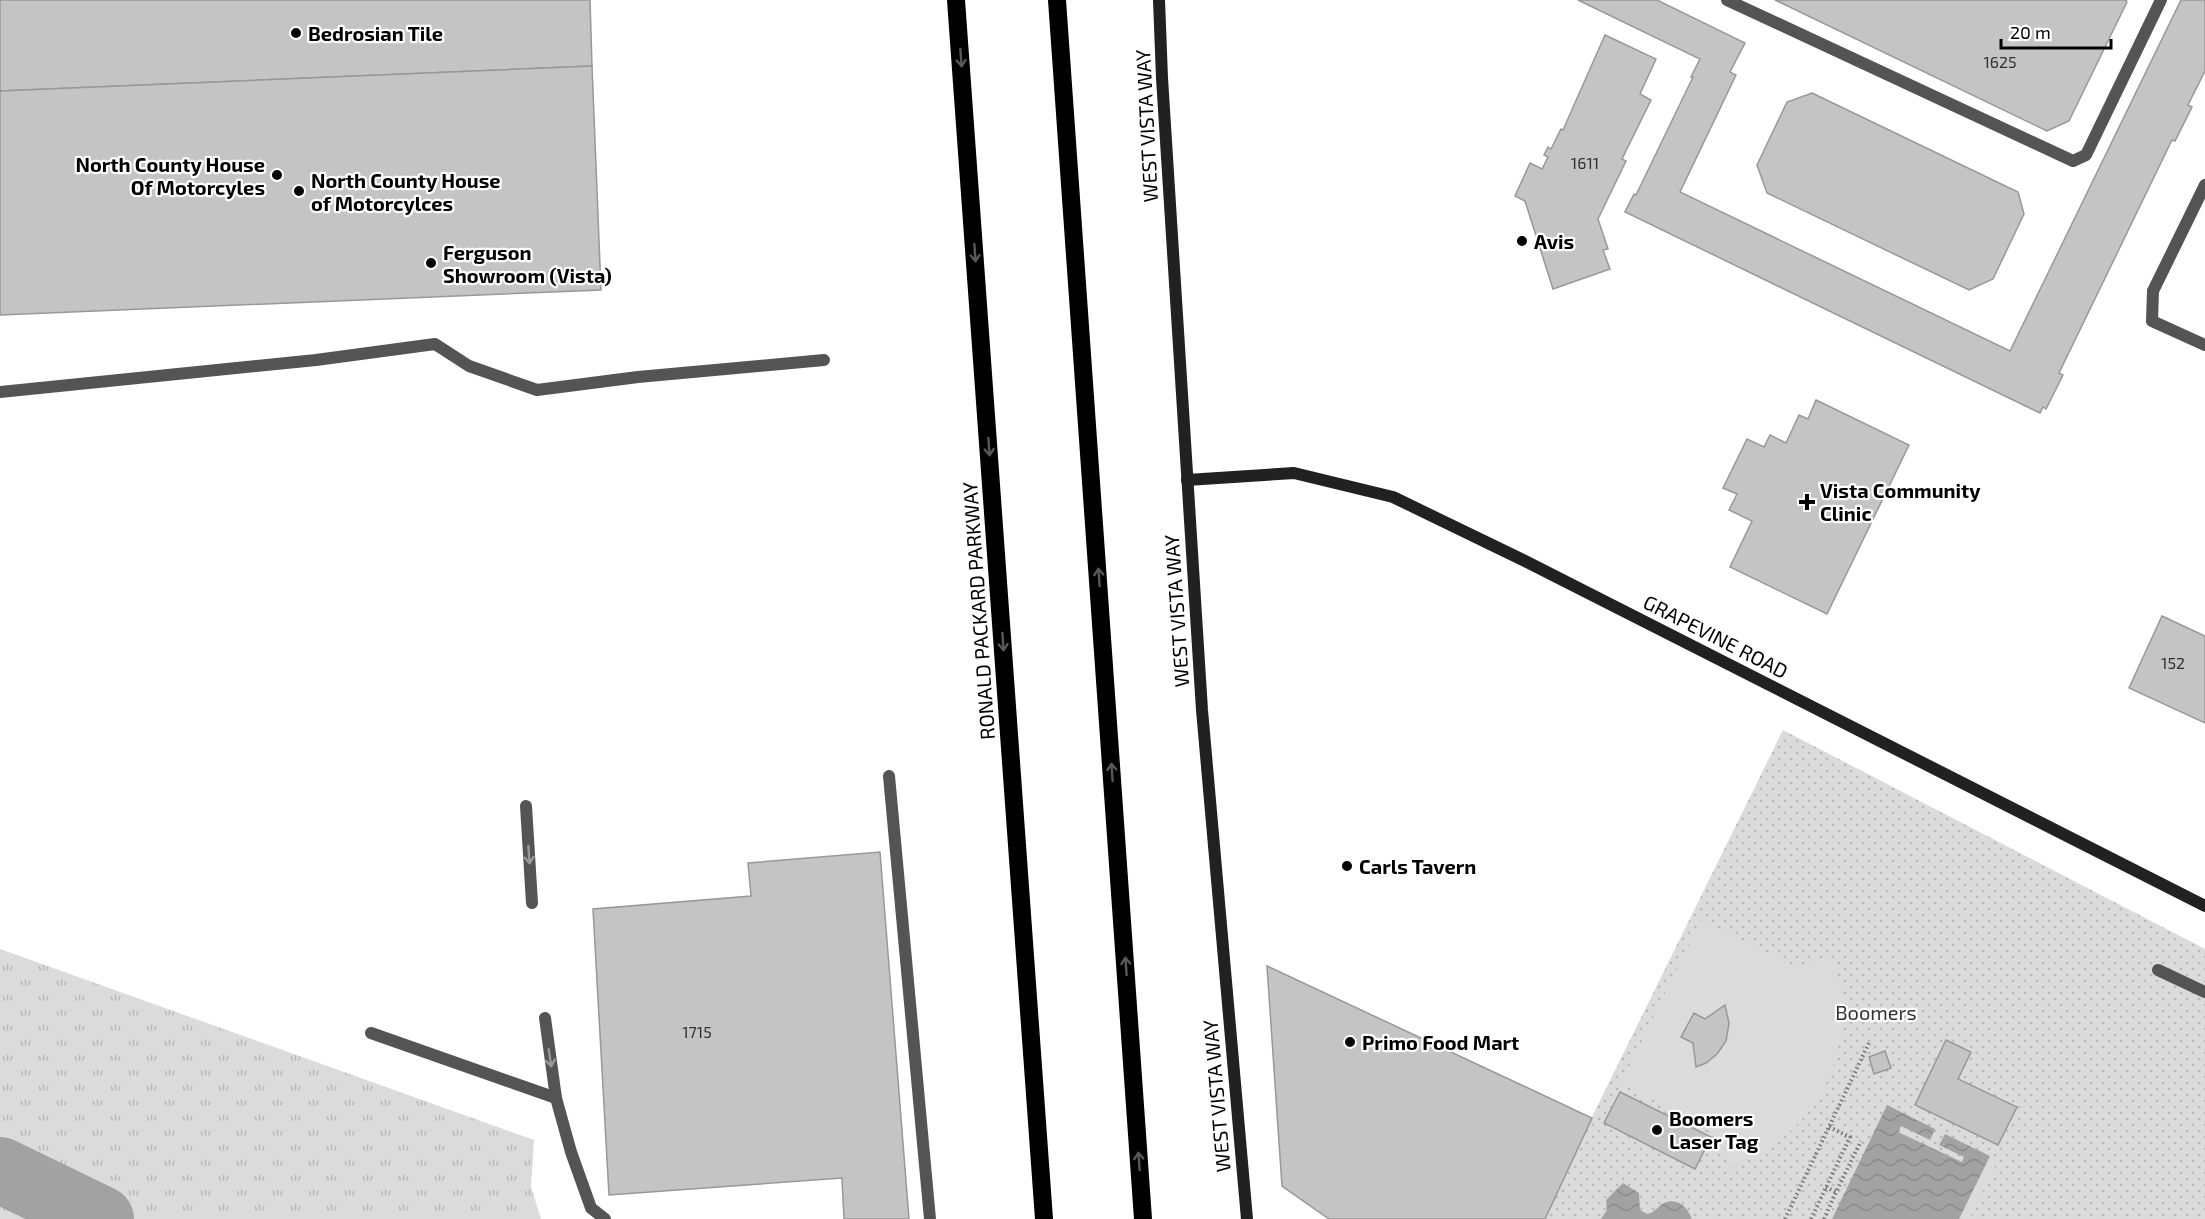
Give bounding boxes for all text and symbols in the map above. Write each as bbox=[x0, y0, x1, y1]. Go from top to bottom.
scale bar bbox=[2001, 12, 2110, 50]
place label: Bedrosian Tile bbox=[308, 21, 443, 45]
text: 20 m bbox=[2010, 21, 2051, 43]
marker: Bedrosian Tile bbox=[289, 26, 303, 40]
one-way arrow bbox=[956, 48, 967, 68]
street label: WEST VISTA WAY bbox=[1130, 48, 1162, 203]
house number: 1625 bbox=[1983, 52, 2017, 71]
place label: North County House Of Motorcyles bbox=[75, 152, 265, 200]
house number: 1611 bbox=[1571, 153, 1599, 172]
marker: North County House Of Motorcyles bbox=[270, 168, 284, 182]
place label: North County House of Motorcylces bbox=[311, 168, 501, 216]
marker: North County House of Motorcylces bbox=[292, 184, 306, 198]
place label: Avis bbox=[1534, 229, 1574, 253]
marker: Avis bbox=[1515, 234, 1529, 248]
place label: Ferguson Showroom (Vista) bbox=[443, 240, 612, 287]
one-way arrow bbox=[970, 242, 981, 262]
marker: Ferguson Showroom (Vista) bbox=[424, 256, 438, 270]
one-way arrow bbox=[984, 437, 995, 457]
place label: Vista Community Clinic bbox=[1820, 478, 1981, 525]
street label: RONALD PACKARD PARKWAY bbox=[957, 481, 999, 741]
marker: Vista Community Clinic bbox=[1798, 493, 1816, 511]
street label: WEST VISTA WAY bbox=[1159, 533, 1193, 688]
one-way arrow bbox=[1093, 568, 1104, 588]
street label: GRAPEVINE ROAD bbox=[1640, 589, 1792, 683]
one-way arrow bbox=[998, 631, 1009, 651]
house number: 152 bbox=[2161, 653, 2185, 672]
one-way arrow bbox=[1107, 762, 1118, 782]
one-way arrow bbox=[524, 844, 535, 864]
place label: Carls Tavern bbox=[1359, 854, 1476, 878]
marker: Carls Tavern bbox=[1340, 859, 1354, 873]
one-way arrow bbox=[1121, 957, 1132, 977]
park label: Boomers bbox=[1835, 1000, 1917, 1024]
street label: WEST VISTA WAY bbox=[1197, 1018, 1235, 1173]
house number: 1715 bbox=[682, 1022, 712, 1041]
place label: Primo Food Mart bbox=[1362, 1030, 1519, 1054]
marker: Primo Food Mart bbox=[1343, 1035, 1357, 1049]
one-way arrow bbox=[545, 1048, 556, 1068]
place label: Boomers Laser Tag bbox=[1669, 1106, 1759, 1153]
marker: Boomers Laser Tag bbox=[1650, 1123, 1664, 1137]
one-way arrow bbox=[1134, 1151, 1145, 1171]

